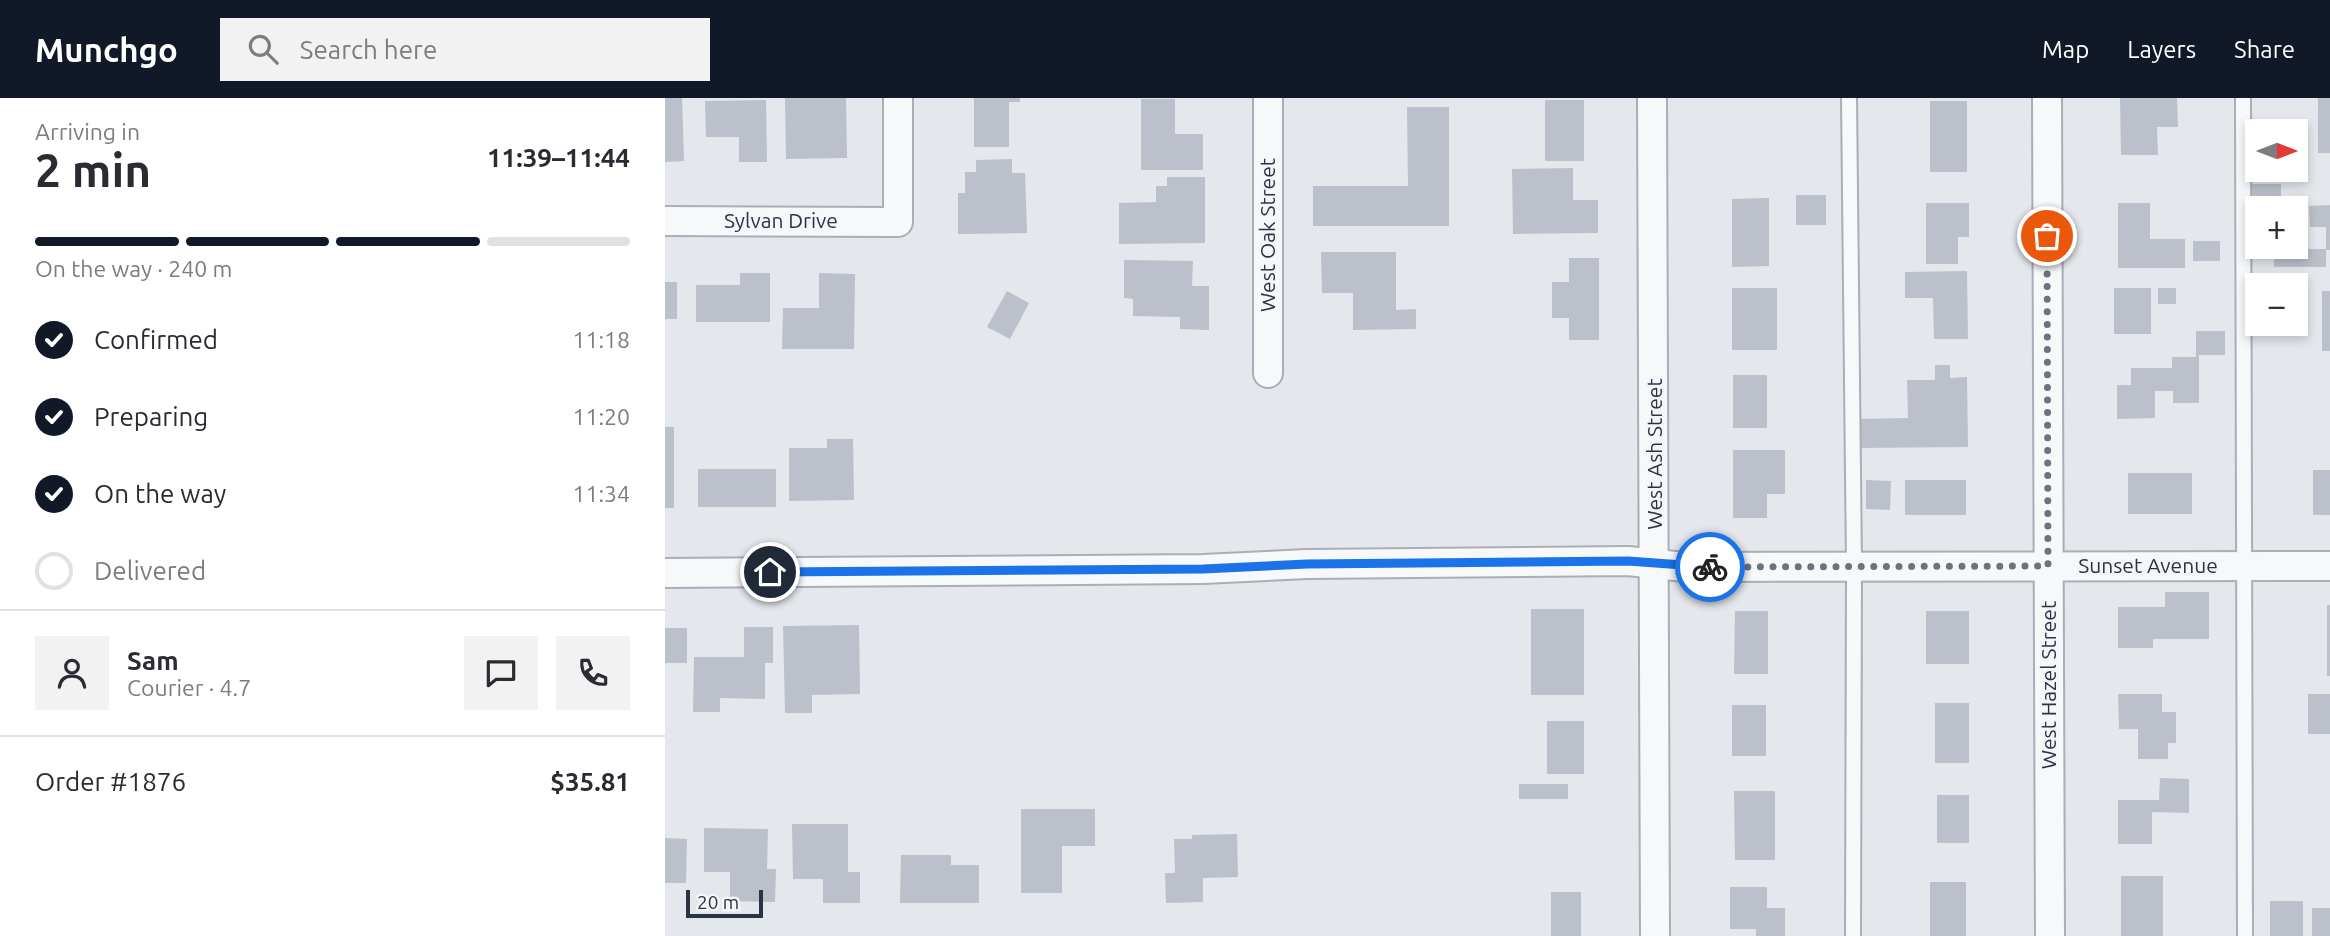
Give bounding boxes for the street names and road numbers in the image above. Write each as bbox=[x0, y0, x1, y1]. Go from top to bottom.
street label: West Oak Street bbox=[1255, 158, 1279, 312]
street label: Sylvan Drive bbox=[724, 208, 838, 232]
street label: West Ash Street bbox=[1642, 378, 1666, 530]
street label: Sunset Avenue bbox=[2078, 553, 2218, 577]
street label: West Hazel Street bbox=[2036, 601, 2060, 769]

